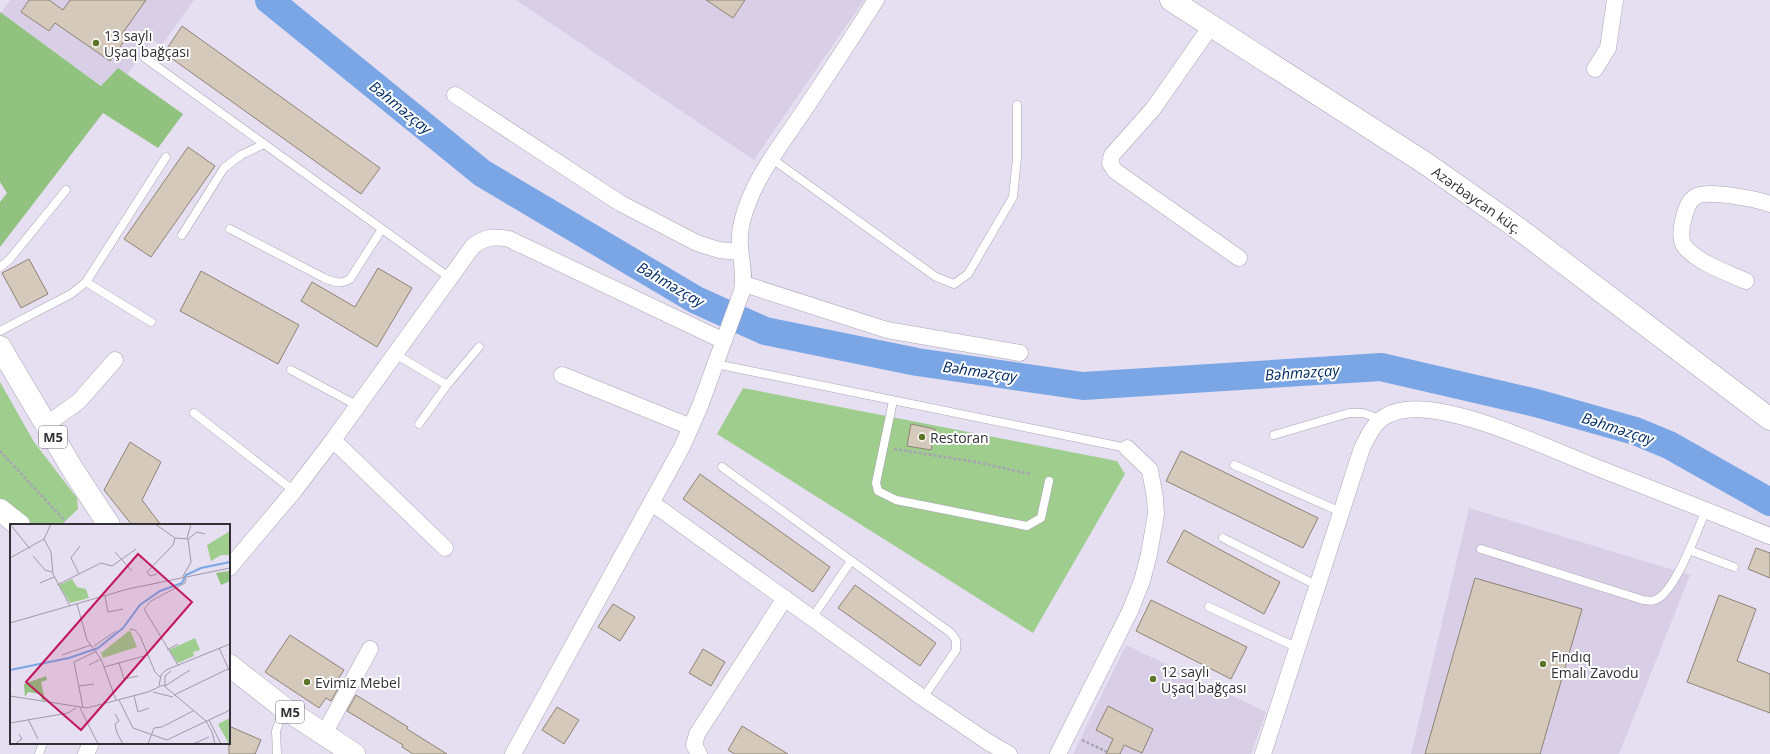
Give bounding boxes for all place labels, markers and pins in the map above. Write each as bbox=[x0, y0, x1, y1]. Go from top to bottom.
place label: 13 saylı Uşaq bağçası bbox=[104, 26, 190, 61]
marker: 13 saylı Uşaq bağçası bbox=[91, 38, 101, 48]
place label: Restoran bbox=[930, 428, 989, 447]
marker: Restoran bbox=[917, 432, 927, 442]
place label: Fındıq Emalı Zavodu bbox=[1551, 647, 1639, 682]
marker: Fındıq Emalı Zavodu bbox=[1538, 659, 1548, 669]
place label: 12 saylı Uşaq bağçası bbox=[1161, 662, 1247, 697]
place label: Evimiz Mebel bbox=[315, 673, 400, 692]
marker: 12 saylı Uşaq bağçası bbox=[1148, 674, 1158, 684]
marker: Evimiz Mebel bbox=[302, 677, 312, 687]

